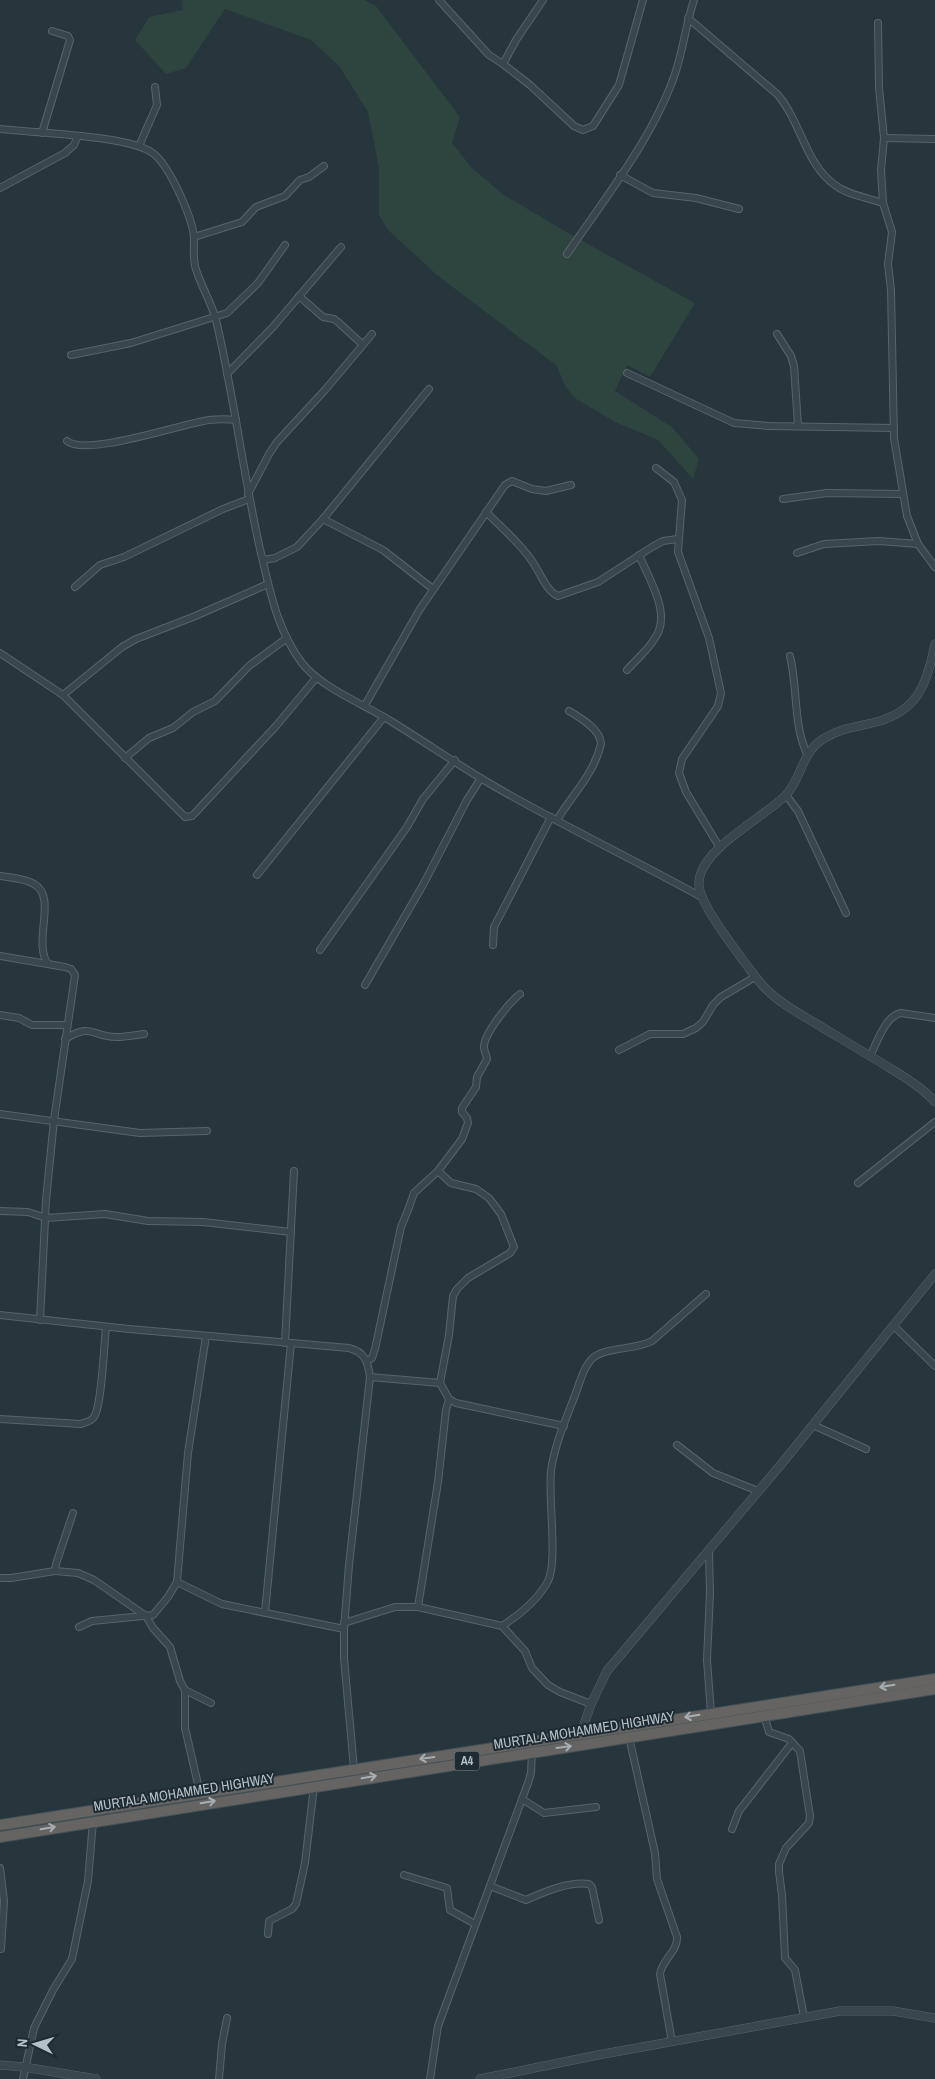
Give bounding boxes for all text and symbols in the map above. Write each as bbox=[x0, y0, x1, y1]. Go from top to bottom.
one-way arrow bbox=[879, 1681, 895, 1691]
street label: MURTALA MOHAMMED HIGHWAY bbox=[492, 1707, 676, 1753]
one-way arrow bbox=[684, 1711, 700, 1721]
one-way arrow bbox=[556, 1742, 572, 1752]
road number: A4 bbox=[454, 1752, 480, 1770]
one-way arrow bbox=[420, 1753, 436, 1763]
street label: MURTALA MOHAMMED HIGHWAY bbox=[92, 1769, 276, 1815]
one-way arrow bbox=[361, 1772, 377, 1782]
one-way arrow bbox=[200, 1797, 216, 1807]
one-way arrow bbox=[40, 1823, 56, 1833]
north arrow bbox=[10, 2019, 60, 2069]
text: N bbox=[13, 2038, 31, 2048]

